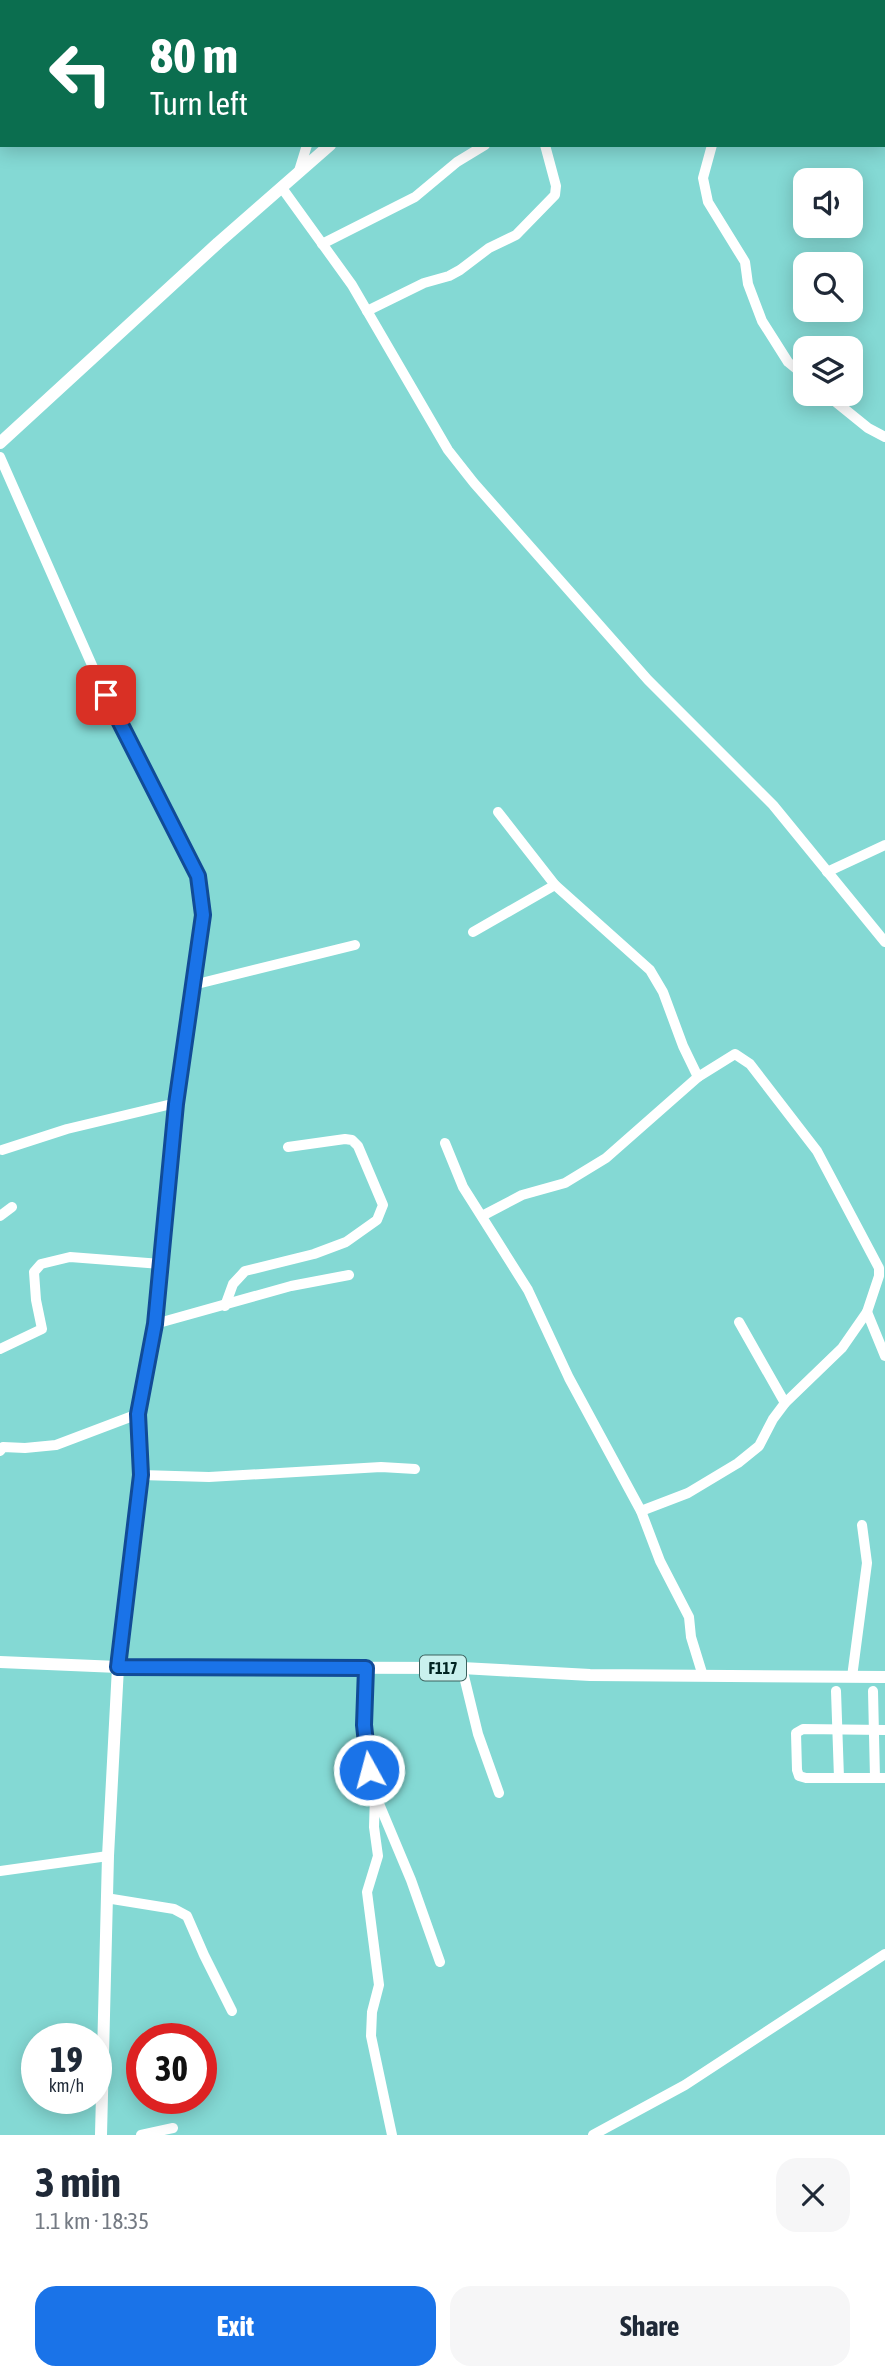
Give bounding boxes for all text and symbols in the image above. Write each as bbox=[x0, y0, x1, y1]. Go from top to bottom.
text: 80 m bbox=[150, 27, 238, 83]
icon: left bbox=[35, 28, 126, 119]
text: Turn left bbox=[150, 85, 248, 122]
map controls bbox=[793, 168, 863, 406]
button: sound bbox=[793, 168, 863, 238]
button: search bbox=[793, 252, 863, 322]
button: layers bbox=[793, 336, 863, 406]
pin bbox=[76, 665, 136, 725]
icon: arrive bbox=[87, 676, 125, 714]
road number: F117 bbox=[420, 1656, 466, 1680]
position arrow bbox=[332, 1733, 406, 1807]
speed limit sign: 30 bbox=[126, 2023, 217, 2114]
text: 19 bbox=[50, 2039, 83, 2079]
text: km/h bbox=[49, 2075, 84, 2096]
text: 3 min bbox=[35, 2158, 121, 2206]
button: close bbox=[776, 2158, 850, 2232]
text: 1.1 km · 18:35 bbox=[35, 2208, 149, 2234]
button: Exit bbox=[35, 2286, 436, 2366]
button: Share bbox=[450, 2286, 850, 2366]

